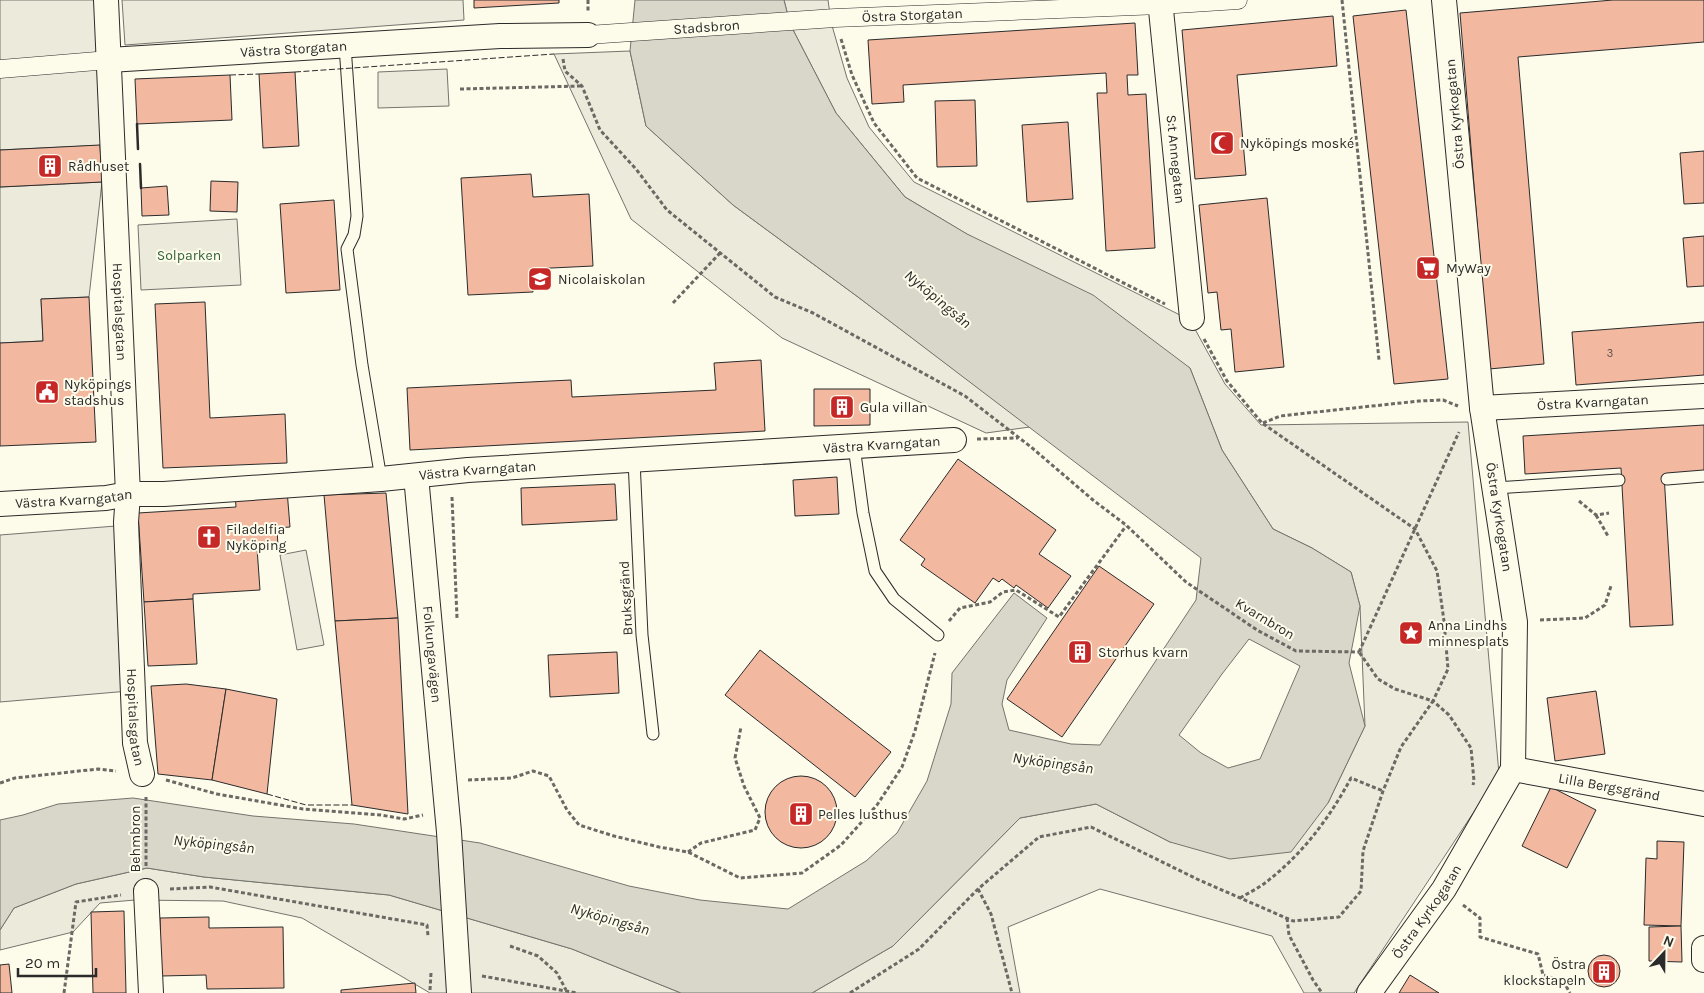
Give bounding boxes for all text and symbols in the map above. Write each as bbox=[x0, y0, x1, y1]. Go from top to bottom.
street label: Östra Storgatan bbox=[862, 4, 963, 25]
street label: Stadsbron bbox=[673, 16, 741, 38]
street label: Västra Storgatan bbox=[240, 37, 348, 60]
street label: Östra Kyrkogatan bbox=[1442, 58, 1468, 170]
street label: S:t Annegatan bbox=[1163, 114, 1189, 205]
mosque icon: Nyköpings moské bbox=[1209, 130, 1235, 156]
place label: Nyköpings moské bbox=[1240, 135, 1354, 152]
building icon: Rådhuset bbox=[37, 153, 63, 179]
place label: Rådhuset bbox=[68, 158, 129, 175]
park label: Solparken bbox=[157, 247, 221, 264]
supermarket icon: MyWay bbox=[1415, 255, 1441, 281]
place label: MyWay bbox=[1446, 260, 1491, 277]
street label: Hospitalsgatan bbox=[109, 262, 131, 361]
school or university icon: Nicolaiskolan bbox=[527, 266, 553, 292]
water label: Nyköpingsån bbox=[901, 266, 975, 332]
place label: Nicolaiskolan bbox=[558, 271, 645, 288]
house number: 3 bbox=[1607, 347, 1613, 360]
place label: Nyköpings stadshus bbox=[64, 376, 132, 409]
public building icon: Nyköpings stadshus bbox=[34, 379, 60, 405]
street label: Östra Kvarngatan bbox=[1537, 391, 1649, 414]
building icon: Gula villan bbox=[829, 394, 855, 420]
place label: Gula villan bbox=[860, 399, 928, 416]
street label: Västra Kvarngatan bbox=[822, 432, 941, 457]
street label: Västra Kvarngatan bbox=[418, 457, 537, 484]
street label: Östra Kyrkogatan bbox=[1482, 461, 1516, 573]
street label: Västra Kvarngatan bbox=[15, 486, 132, 512]
place label: Filadelfia Nyköping bbox=[226, 521, 286, 554]
church icon: Filadelfia Nyköping bbox=[196, 524, 222, 550]
street label: Bruksgränd bbox=[616, 560, 636, 636]
street label: Kvarnbron bbox=[1232, 595, 1298, 643]
street label: Folkungavägen bbox=[420, 605, 445, 703]
place label: Anna Lindhs minnesplats bbox=[1428, 617, 1509, 650]
place icon: Anna Lindhs minnesplats bbox=[1398, 620, 1424, 646]
building icon: Storhus kvarn bbox=[1067, 639, 1093, 665]
place label: Storhus kvarn bbox=[1098, 644, 1188, 661]
street label: Hospitalsgatan bbox=[123, 668, 148, 768]
water label: Nyköpingsån bbox=[1011, 748, 1095, 778]
street label: Lilla Bergsgränd bbox=[1557, 769, 1662, 804]
building icon: Pelles lusthus bbox=[788, 801, 814, 827]
street label: Behmbron bbox=[127, 806, 144, 872]
place label: Pelles lusthus bbox=[818, 806, 908, 823]
water label: Nyköpingsån bbox=[173, 831, 255, 857]
street label: Östra Kyrkogatan bbox=[1388, 861, 1465, 962]
water label: Nyköpingsån bbox=[568, 899, 652, 939]
north arrow bbox=[1639, 928, 1689, 978]
text: N bbox=[1661, 932, 1677, 951]
scale bar bbox=[18, 946, 95, 978]
text: 20 m bbox=[25, 954, 60, 972]
place label: Östra klockstapeln bbox=[1503, 956, 1586, 989]
building icon: Östra klockstapeln bbox=[1591, 959, 1617, 985]

